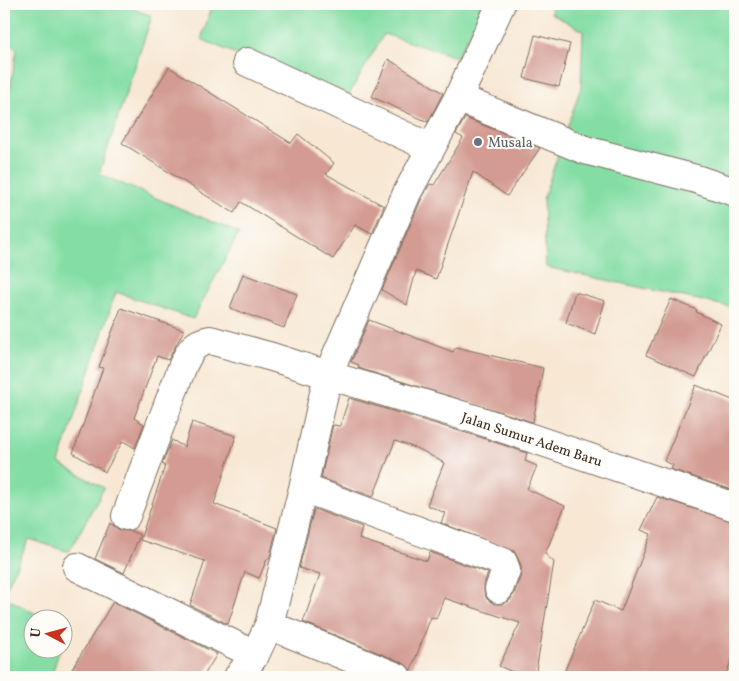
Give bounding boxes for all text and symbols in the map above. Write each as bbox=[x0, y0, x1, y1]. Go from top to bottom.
place label: Musala bbox=[488, 134, 533, 153]
marker: Musala bbox=[472, 136, 484, 148]
street label: Jalan Sumur Adem Baru bbox=[459, 409, 605, 472]
north arrow bbox=[22, 608, 72, 658]
text: U bbox=[27, 627, 47, 639]

